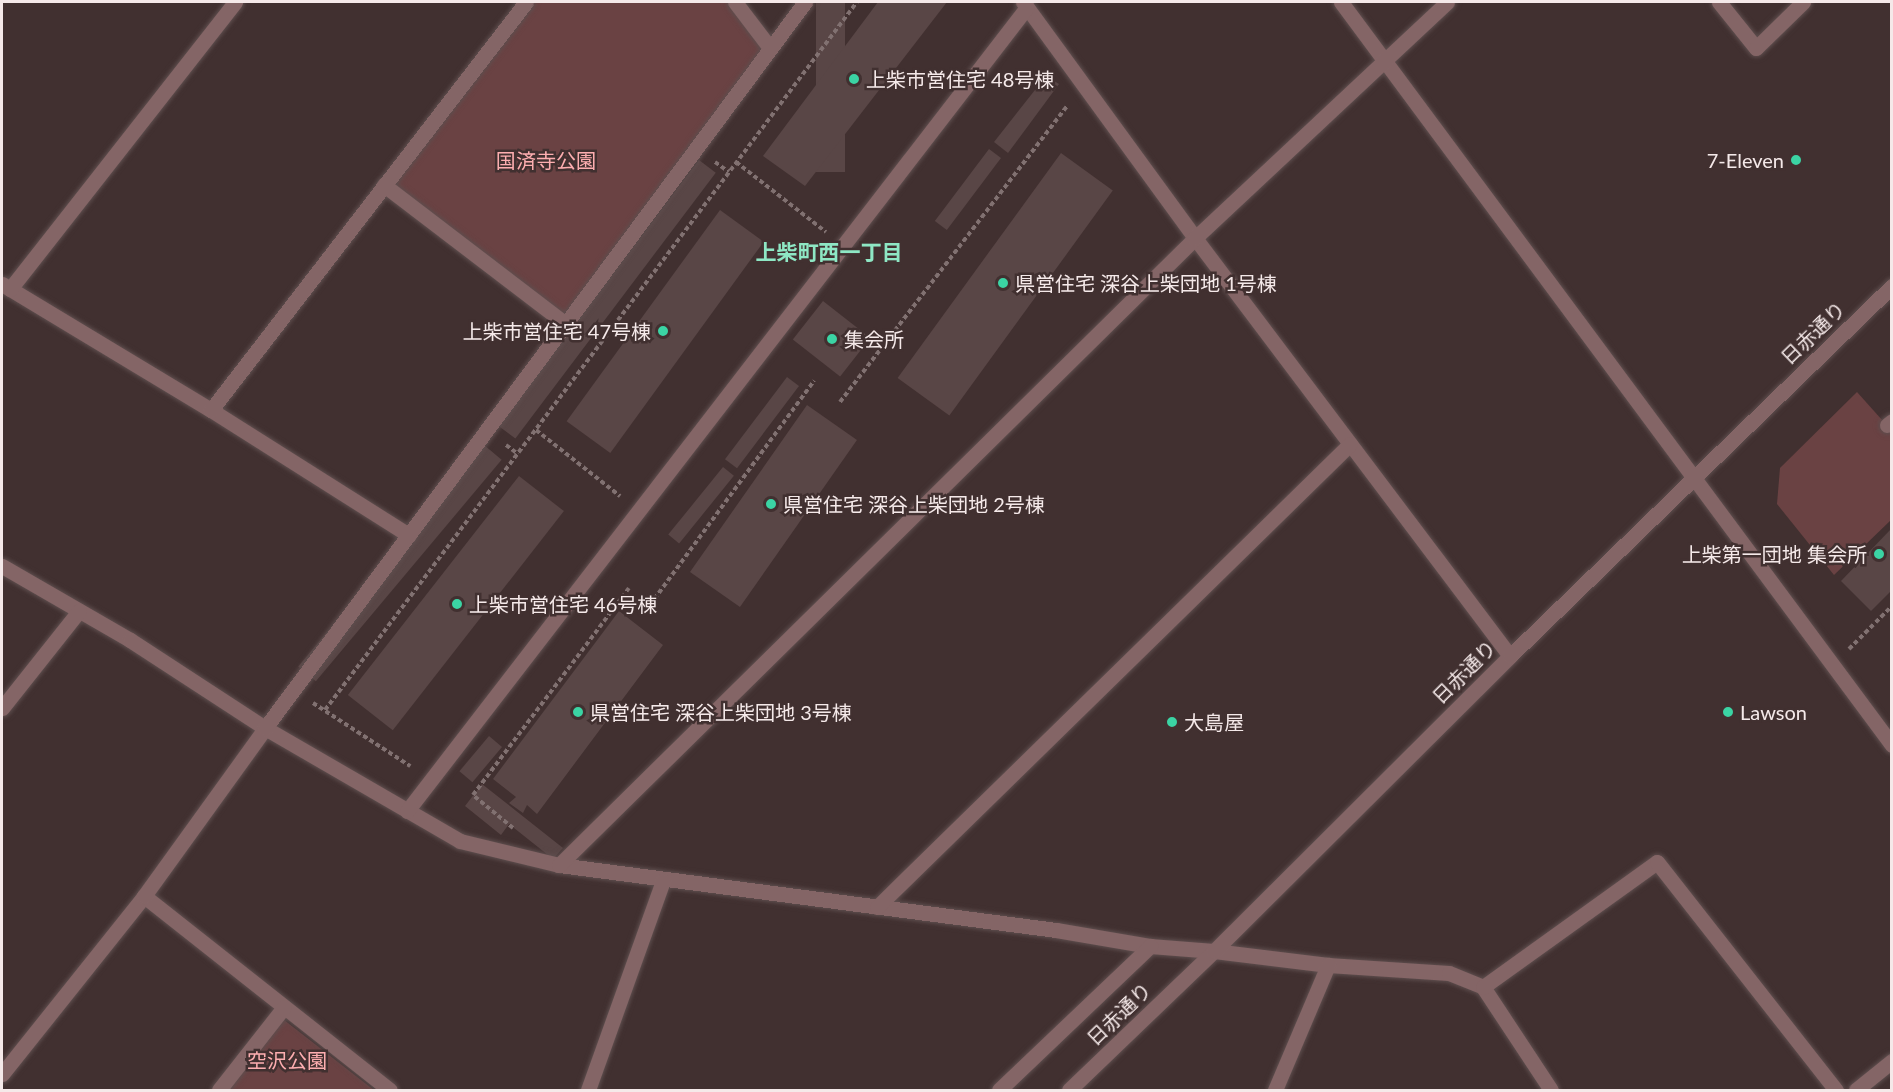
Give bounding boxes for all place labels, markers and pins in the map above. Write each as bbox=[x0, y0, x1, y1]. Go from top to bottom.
place label: 上柴市営住宅 48号棟 bbox=[866, 67, 1054, 91]
marker: 上柴市営住宅 48号棟 bbox=[847, 72, 861, 86]
place label: 7-Eleven bbox=[1707, 148, 1784, 172]
marker: 7-Eleven bbox=[1789, 153, 1803, 167]
place label: 県営住宅 深谷上柴団地 1号棟 bbox=[1015, 271, 1277, 295]
marker: 県営住宅 深谷上柴団地 1号棟 bbox=[996, 276, 1010, 290]
place label: 上柴市営住宅 47号棟 bbox=[463, 319, 651, 343]
marker: 上柴市営住宅 47号棟 bbox=[656, 324, 670, 338]
place label: 集会所 bbox=[844, 327, 904, 351]
marker: 集会所 bbox=[825, 332, 839, 346]
place label: 県営住宅 深谷上柴団地 2号棟 bbox=[783, 492, 1045, 516]
marker: 県営住宅 深谷上柴団地 2号棟 bbox=[764, 497, 778, 511]
place label: 上柴第一団地 集会所 bbox=[1682, 542, 1867, 566]
marker: 上柴第一団地 集会所 bbox=[1872, 547, 1886, 561]
place label: 上柴市営住宅 46号棟 bbox=[469, 592, 657, 616]
marker: 上柴市営住宅 46号棟 bbox=[450, 597, 464, 611]
place label: 県営住宅 深谷上柴団地 3号棟 bbox=[590, 700, 852, 724]
place label: Lawson bbox=[1740, 700, 1807, 724]
marker: 県営住宅 深谷上柴団地 3号棟 bbox=[571, 705, 585, 719]
marker: Lawson bbox=[1721, 705, 1735, 719]
place label: 大島屋 bbox=[1184, 710, 1244, 734]
marker: 大島屋 bbox=[1165, 715, 1179, 729]

